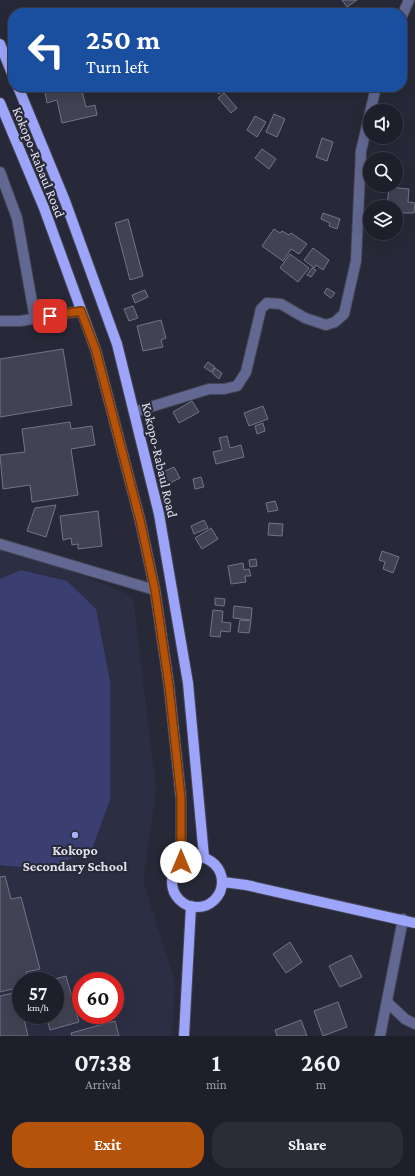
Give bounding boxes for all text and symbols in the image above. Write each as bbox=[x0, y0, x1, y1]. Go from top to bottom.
icon: left bbox=[20, 24, 72, 76]
text: 250 m bbox=[86, 24, 160, 55]
text: Turn left bbox=[86, 57, 149, 77]
street label: Kokopo-Rabaul Road bbox=[10, 104, 69, 220]
map controls bbox=[363, 104, 403, 240]
button: sound bbox=[363, 104, 403, 144]
button: search bbox=[363, 152, 403, 192]
button: layers bbox=[363, 200, 403, 240]
pin bbox=[33, 299, 67, 333]
icon: arrive bbox=[39, 305, 61, 327]
street label: Kokopo-Rabaul Road bbox=[139, 401, 181, 520]
marker: Kokopo Secondary School bbox=[70, 830, 80, 840]
position arrow bbox=[160, 841, 202, 883]
place label: Kokopo Secondary School bbox=[23, 842, 127, 874]
speed limit sign: 60 bbox=[72, 972, 124, 1024]
text: 57 bbox=[29, 982, 48, 1004]
text: km/h bbox=[27, 1002, 49, 1013]
text: 07:38 bbox=[74, 1049, 132, 1076]
text: 1 bbox=[212, 1049, 221, 1076]
text: 260 bbox=[301, 1049, 341, 1076]
text: Arrival bbox=[85, 1077, 121, 1092]
text: min bbox=[206, 1077, 227, 1092]
text: m bbox=[316, 1077, 326, 1092]
button: Exit bbox=[12, 1122, 204, 1168]
button: Share bbox=[212, 1122, 403, 1168]

